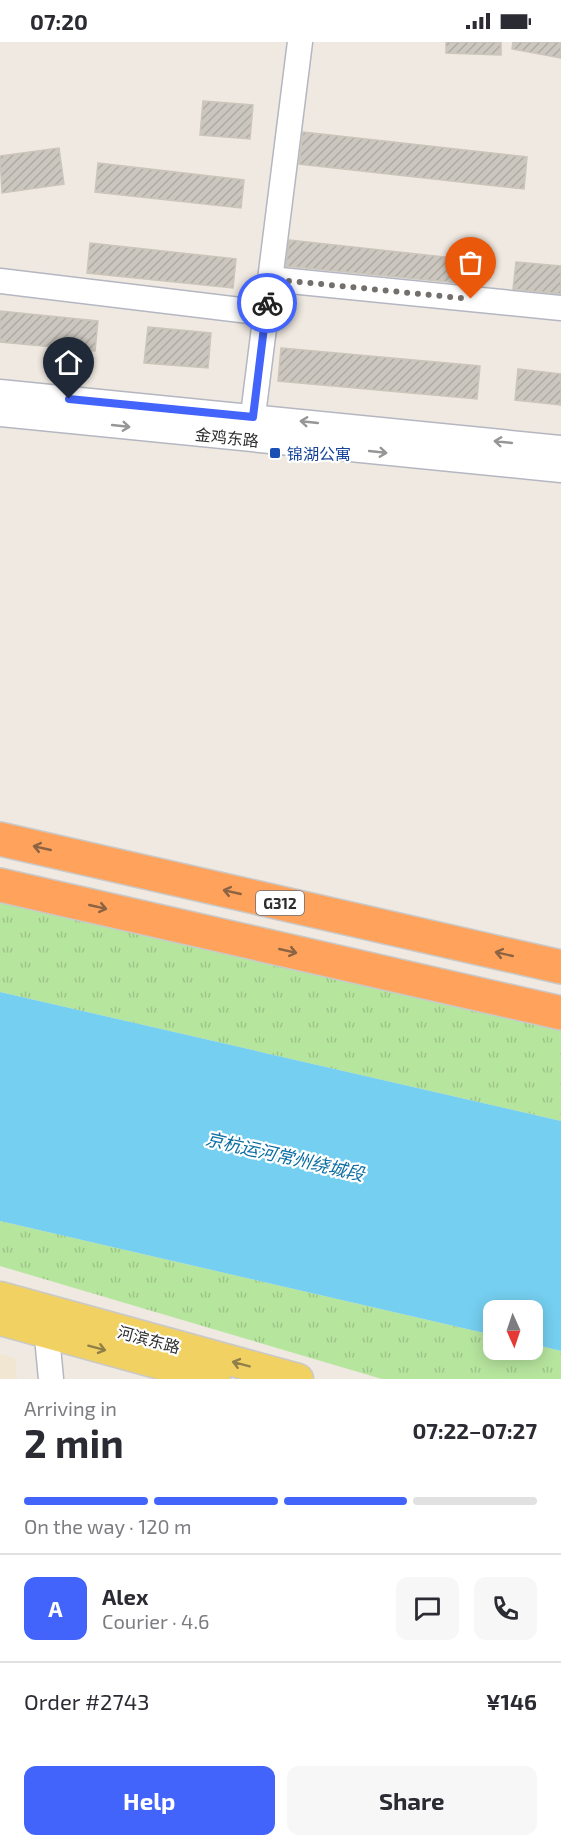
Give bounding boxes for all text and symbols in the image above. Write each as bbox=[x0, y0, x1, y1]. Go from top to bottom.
text: 07:20 bbox=[30, 8, 88, 34]
pin bbox=[445, 237, 496, 299]
icon: bag bbox=[454, 246, 487, 279]
courier bbox=[237, 273, 297, 333]
icon: bike bbox=[251, 287, 284, 320]
pin bbox=[43, 337, 94, 399]
icon: home bbox=[52, 346, 85, 379]
one-way arrow bbox=[299, 417, 319, 428]
one-way arrow bbox=[110, 421, 130, 432]
street label: 金鸡东路 bbox=[194, 424, 260, 450]
one-way arrow bbox=[493, 436, 513, 447]
place label: 锦湖公寓 bbox=[287, 444, 351, 463]
marker: 锦湖公寓 bbox=[268, 446, 282, 460]
one-way arrow bbox=[367, 447, 387, 458]
one-way arrow bbox=[33, 842, 52, 854]
one-way arrow bbox=[223, 885, 242, 897]
road number: G312 bbox=[256, 891, 304, 915]
one-way arrow bbox=[88, 902, 107, 914]
one-way arrow bbox=[278, 945, 297, 957]
one-way arrow bbox=[495, 947, 514, 959]
water label: 京杭运河常州绕城段 bbox=[204, 1127, 368, 1185]
north arrow bbox=[483, 1300, 543, 1360]
map controls bbox=[483, 1300, 543, 1360]
street label: 河滨东路 bbox=[116, 1322, 182, 1356]
one-way arrow bbox=[87, 1342, 106, 1354]
one-way arrow bbox=[232, 1357, 251, 1369]
text: Arriving in bbox=[24, 1396, 117, 1420]
text: 07:22–07:27 bbox=[412, 1417, 537, 1443]
text: 2 min bbox=[24, 1419, 124, 1466]
text: On the way · 120 m bbox=[24, 1514, 192, 1538]
button: chat bbox=[396, 1577, 459, 1640]
button: phone bbox=[474, 1577, 537, 1640]
text: Alex bbox=[102, 1583, 148, 1609]
text: A bbox=[48, 1595, 63, 1621]
text: Courier · 4.6 bbox=[102, 1609, 209, 1633]
text: Order #2743 bbox=[24, 1688, 149, 1714]
text: ¥146 bbox=[486, 1688, 537, 1714]
button: Help bbox=[24, 1766, 275, 1835]
button: Share bbox=[287, 1766, 537, 1835]

